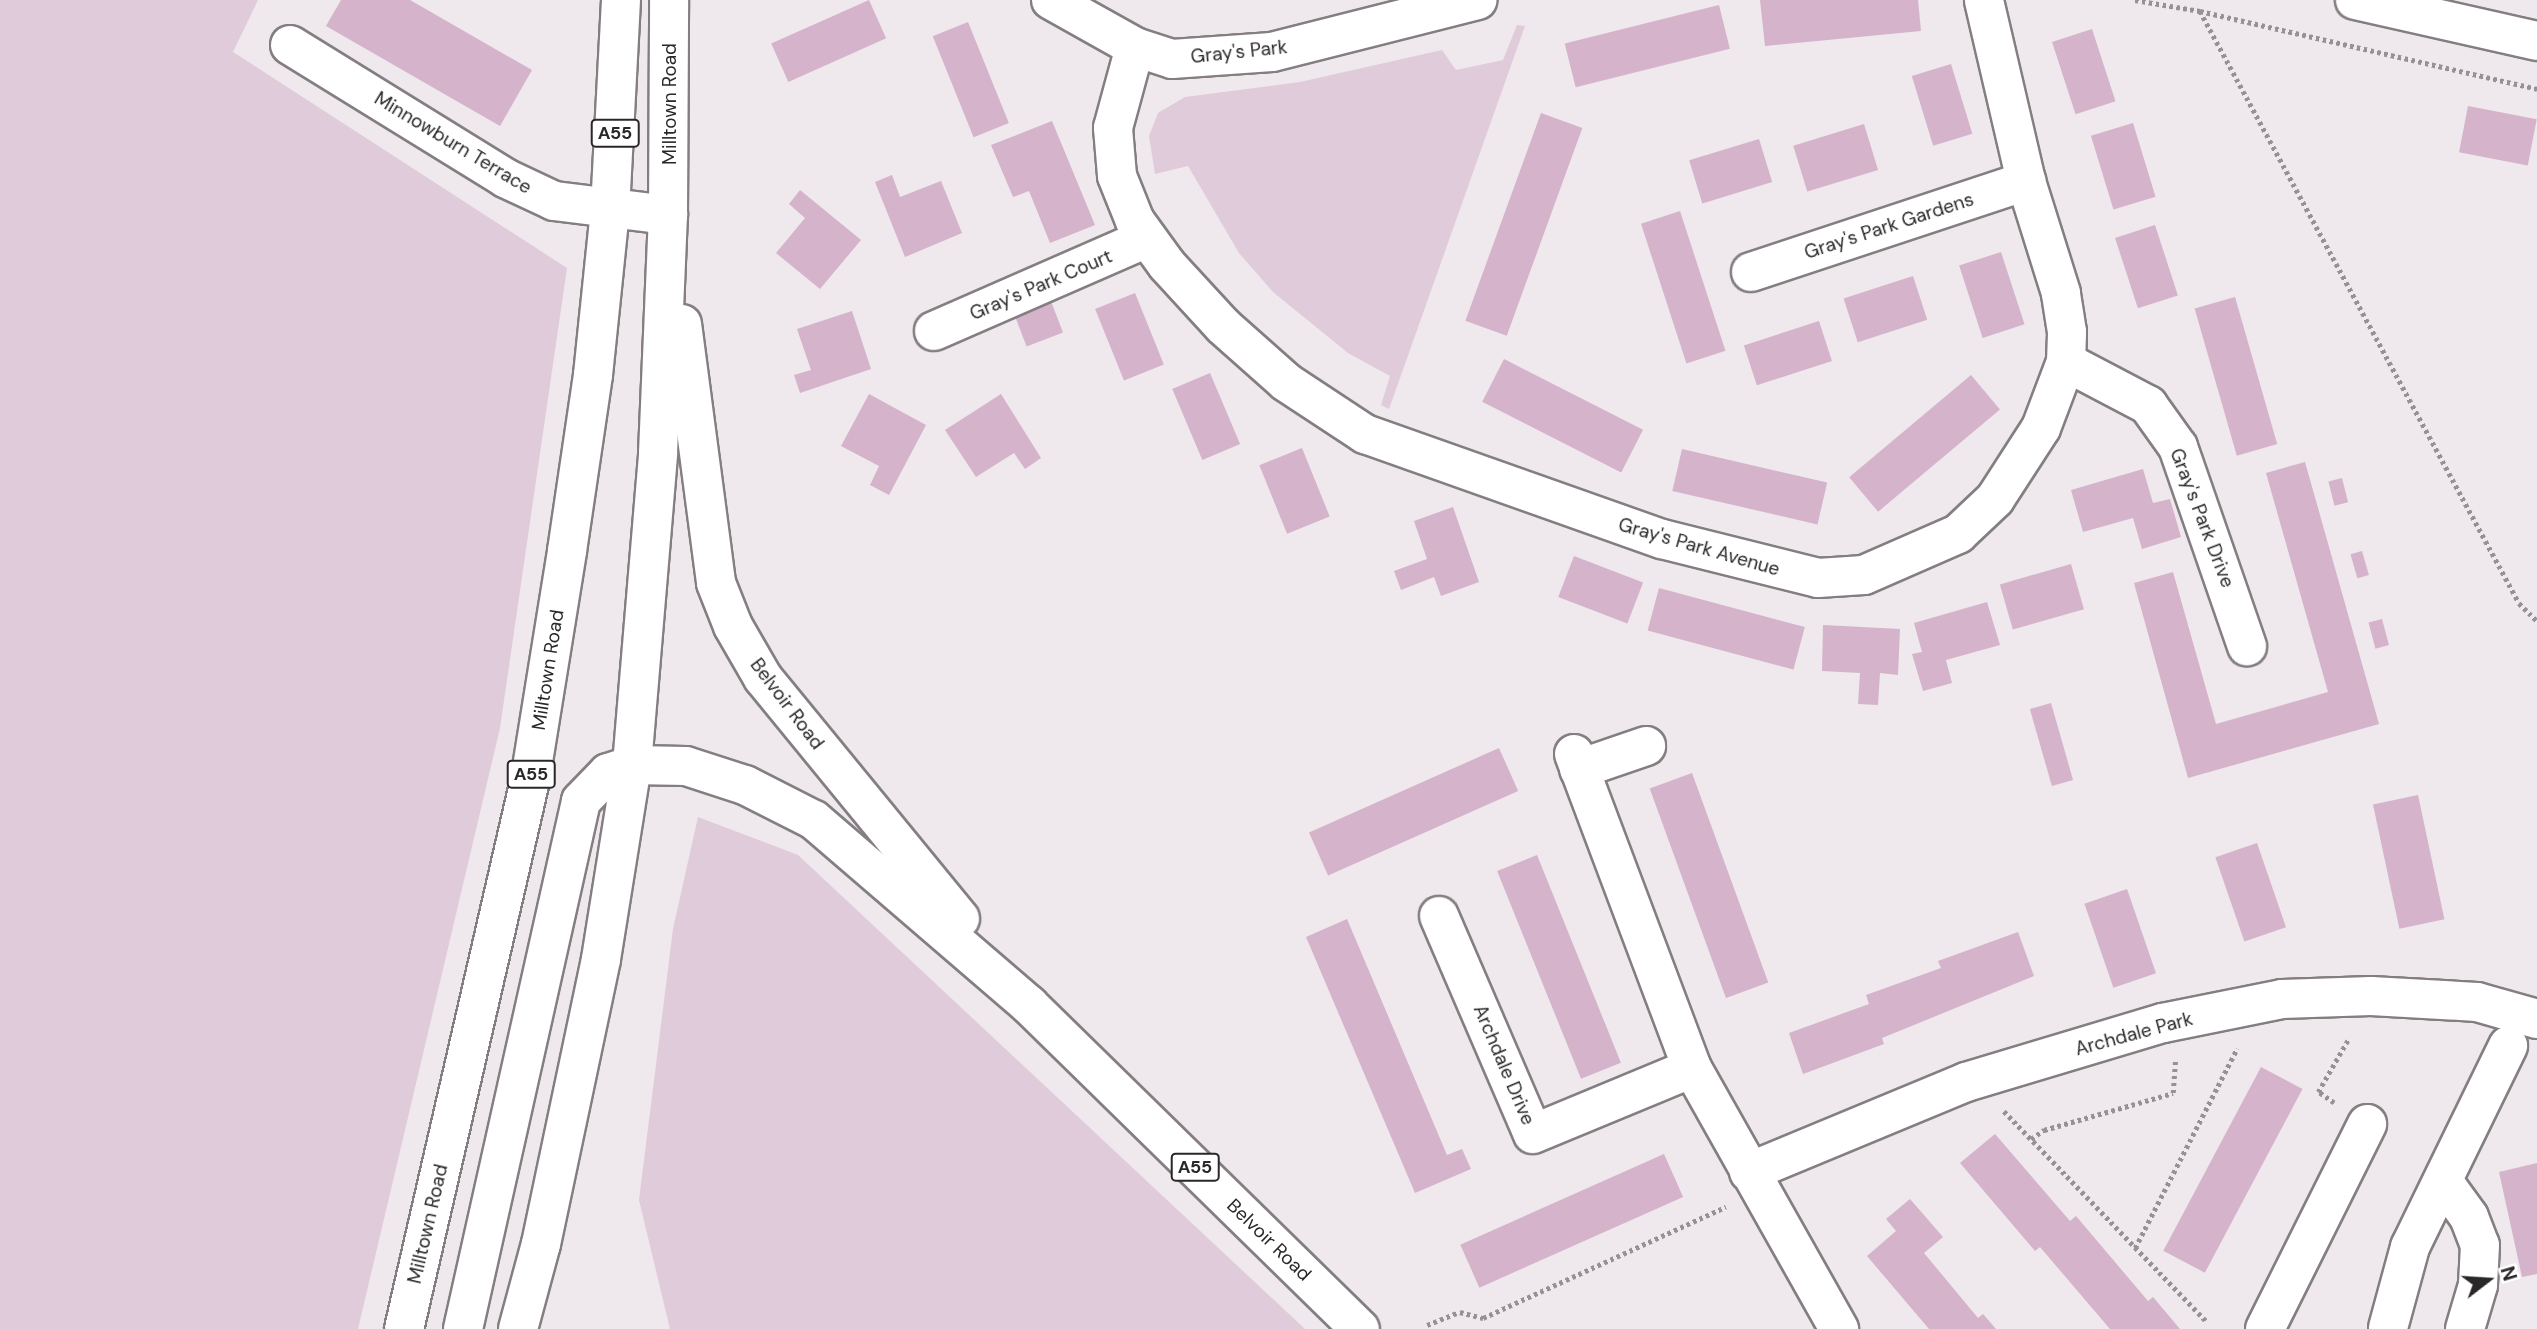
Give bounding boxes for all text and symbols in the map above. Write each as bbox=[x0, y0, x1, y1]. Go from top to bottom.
street label: Gray's Park bbox=[1189, 36, 1289, 68]
street label: Milltown Road bbox=[659, 43, 681, 165]
street label: Minnowburn Terrace bbox=[370, 87, 536, 199]
road number: A55 bbox=[590, 118, 640, 148]
street label: Gray's Park Gardens bbox=[1801, 188, 1977, 264]
street label: Gray's Park Court bbox=[966, 245, 1116, 325]
street label: Gray's Park Drive bbox=[2165, 445, 2239, 591]
street label: Gray's Park Avenue bbox=[1616, 513, 1782, 581]
street label: Milltown Road bbox=[527, 608, 569, 732]
street label: Belvoir Road bbox=[745, 654, 829, 754]
road number: A55 bbox=[506, 760, 556, 788]
street label: Archdale Drive bbox=[1468, 1001, 1540, 1129]
street label: Archdale Park bbox=[2073, 1007, 2195, 1061]
road number: A55 bbox=[1170, 1152, 1220, 1182]
street label: Milltown Road bbox=[403, 1162, 453, 1286]
street label: Belvoir Road bbox=[1222, 1194, 1316, 1286]
north arrow bbox=[2453, 1245, 2523, 1315]
text: N bbox=[2495, 1263, 2523, 1284]

